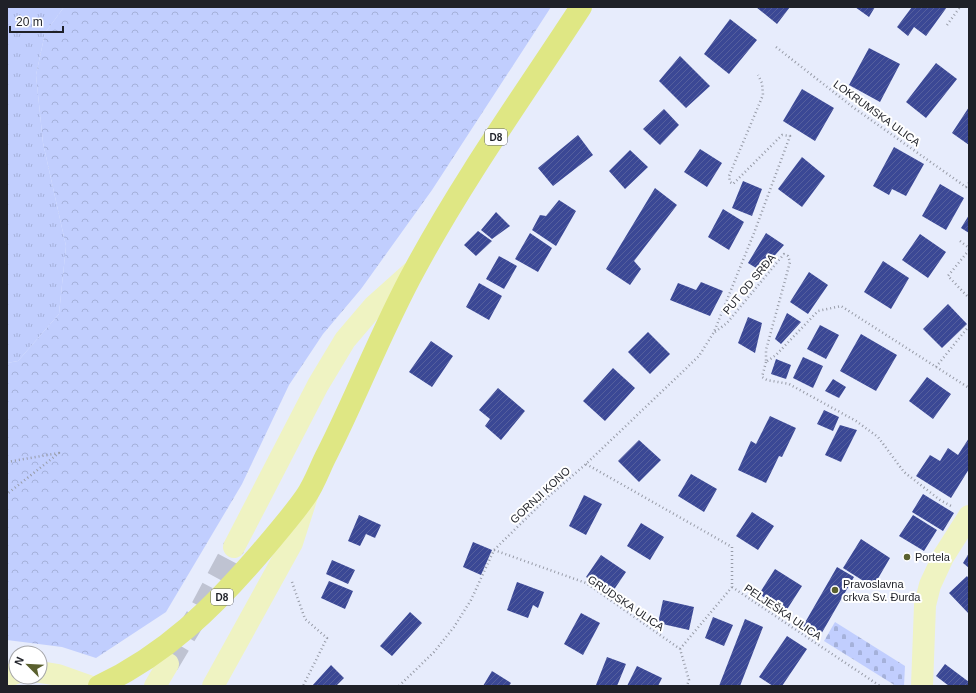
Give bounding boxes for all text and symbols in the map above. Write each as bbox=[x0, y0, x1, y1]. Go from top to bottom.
scale bar bbox=[10, 8, 63, 34]
text: 20 m bbox=[16, 15, 43, 29]
street label: LOKRUMSKA ULICA bbox=[831, 78, 923, 149]
road number: D8 bbox=[485, 129, 507, 145]
street label: PUT OD SRĐA bbox=[720, 251, 778, 317]
street label: GORNJI KONO bbox=[508, 464, 573, 526]
place label: Portela bbox=[915, 551, 951, 563]
marker: Portela bbox=[902, 552, 912, 562]
street label: GRUDSKA ULICA bbox=[586, 573, 667, 633]
place label: Pravoslavna crkva Sv. Đurđa bbox=[843, 578, 921, 603]
street label: PELJEŠKA ULICA bbox=[742, 582, 824, 643]
marker: Pravoslavna crkva Sv. Đurđa bbox=[830, 585, 840, 595]
road number: D8 bbox=[211, 589, 233, 605]
north arrow bbox=[8, 645, 48, 685]
text: N bbox=[12, 655, 26, 667]

